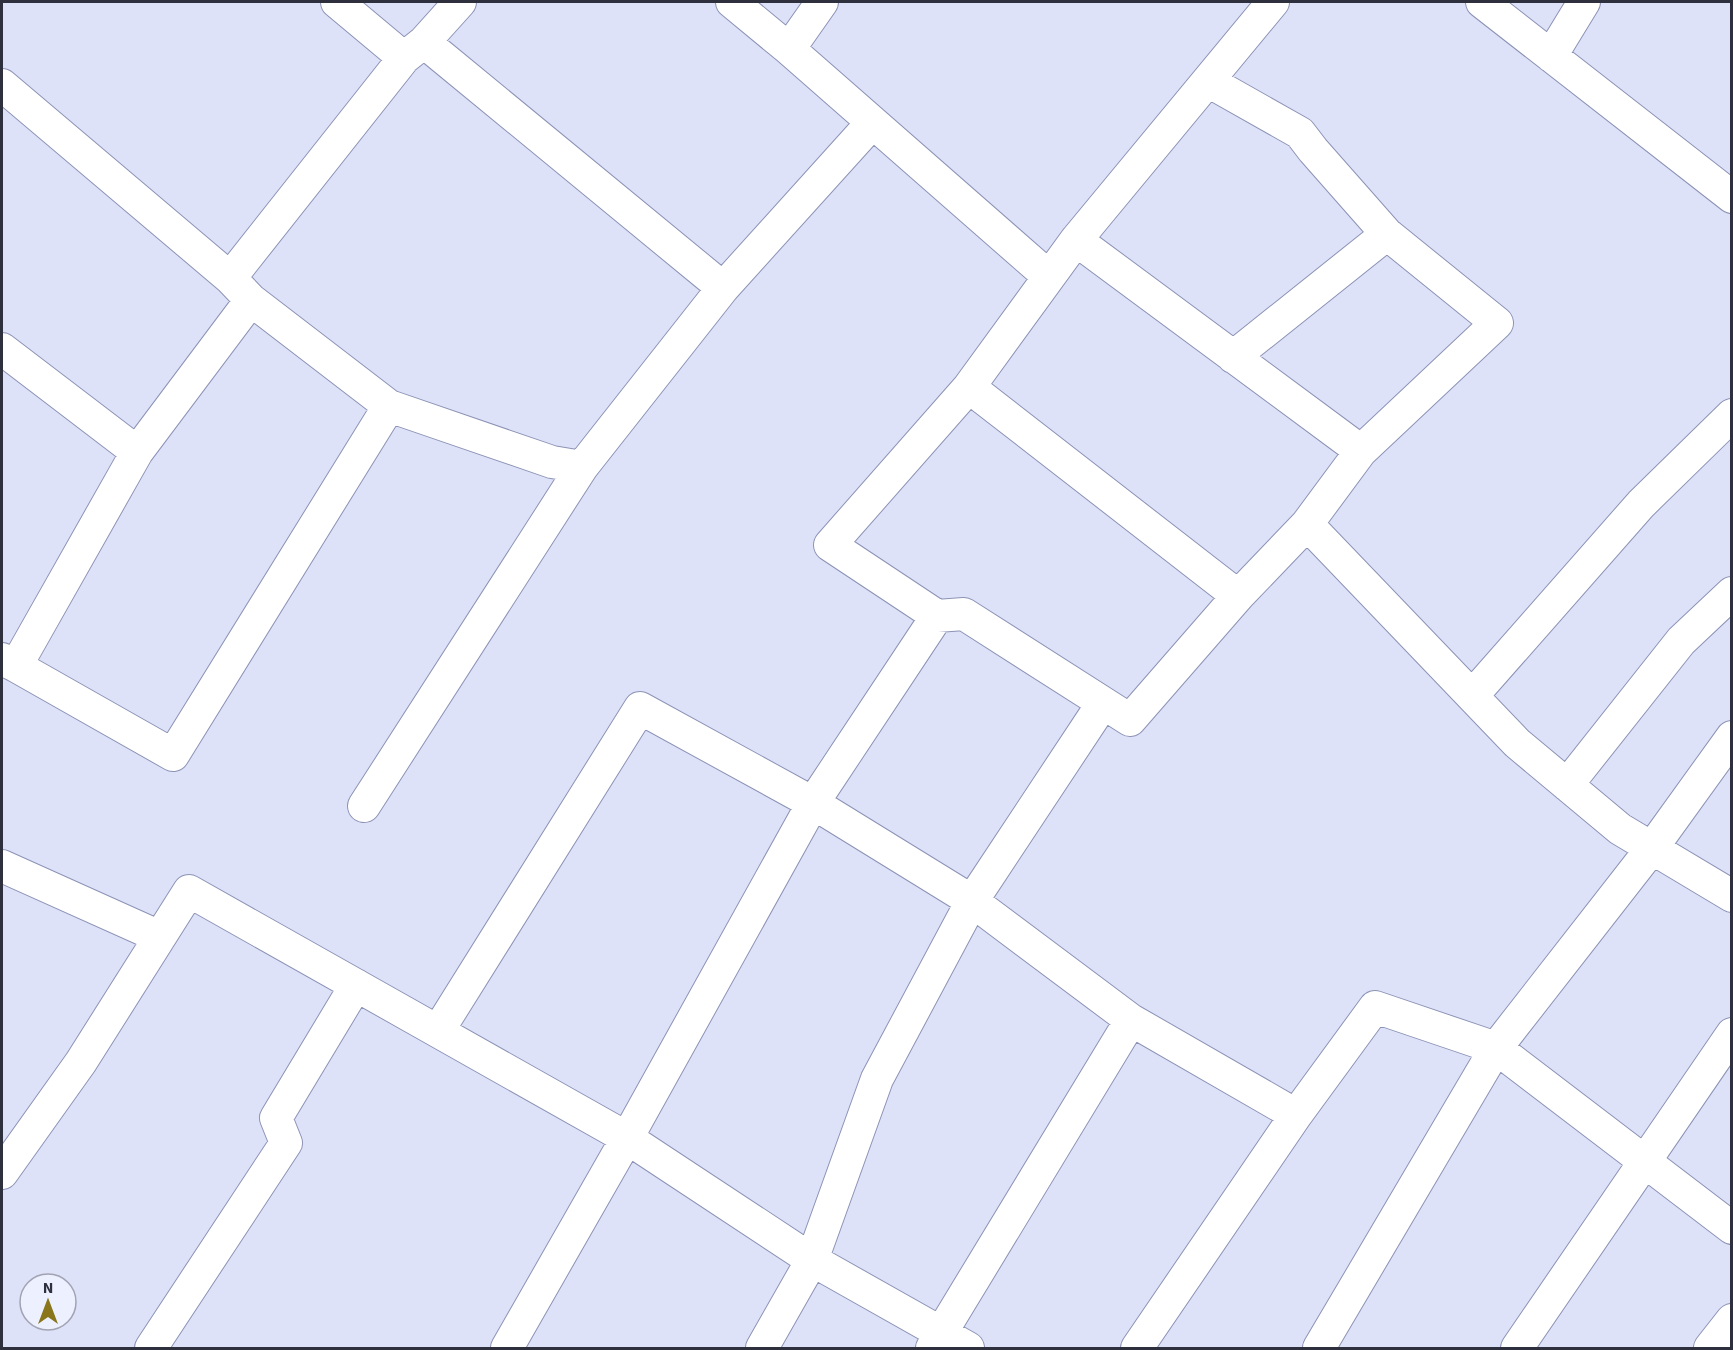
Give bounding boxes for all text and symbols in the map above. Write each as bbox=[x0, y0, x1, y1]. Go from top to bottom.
north arrow bbox=[18, 1272, 78, 1332]
text: N bbox=[43, 1277, 53, 1299]

